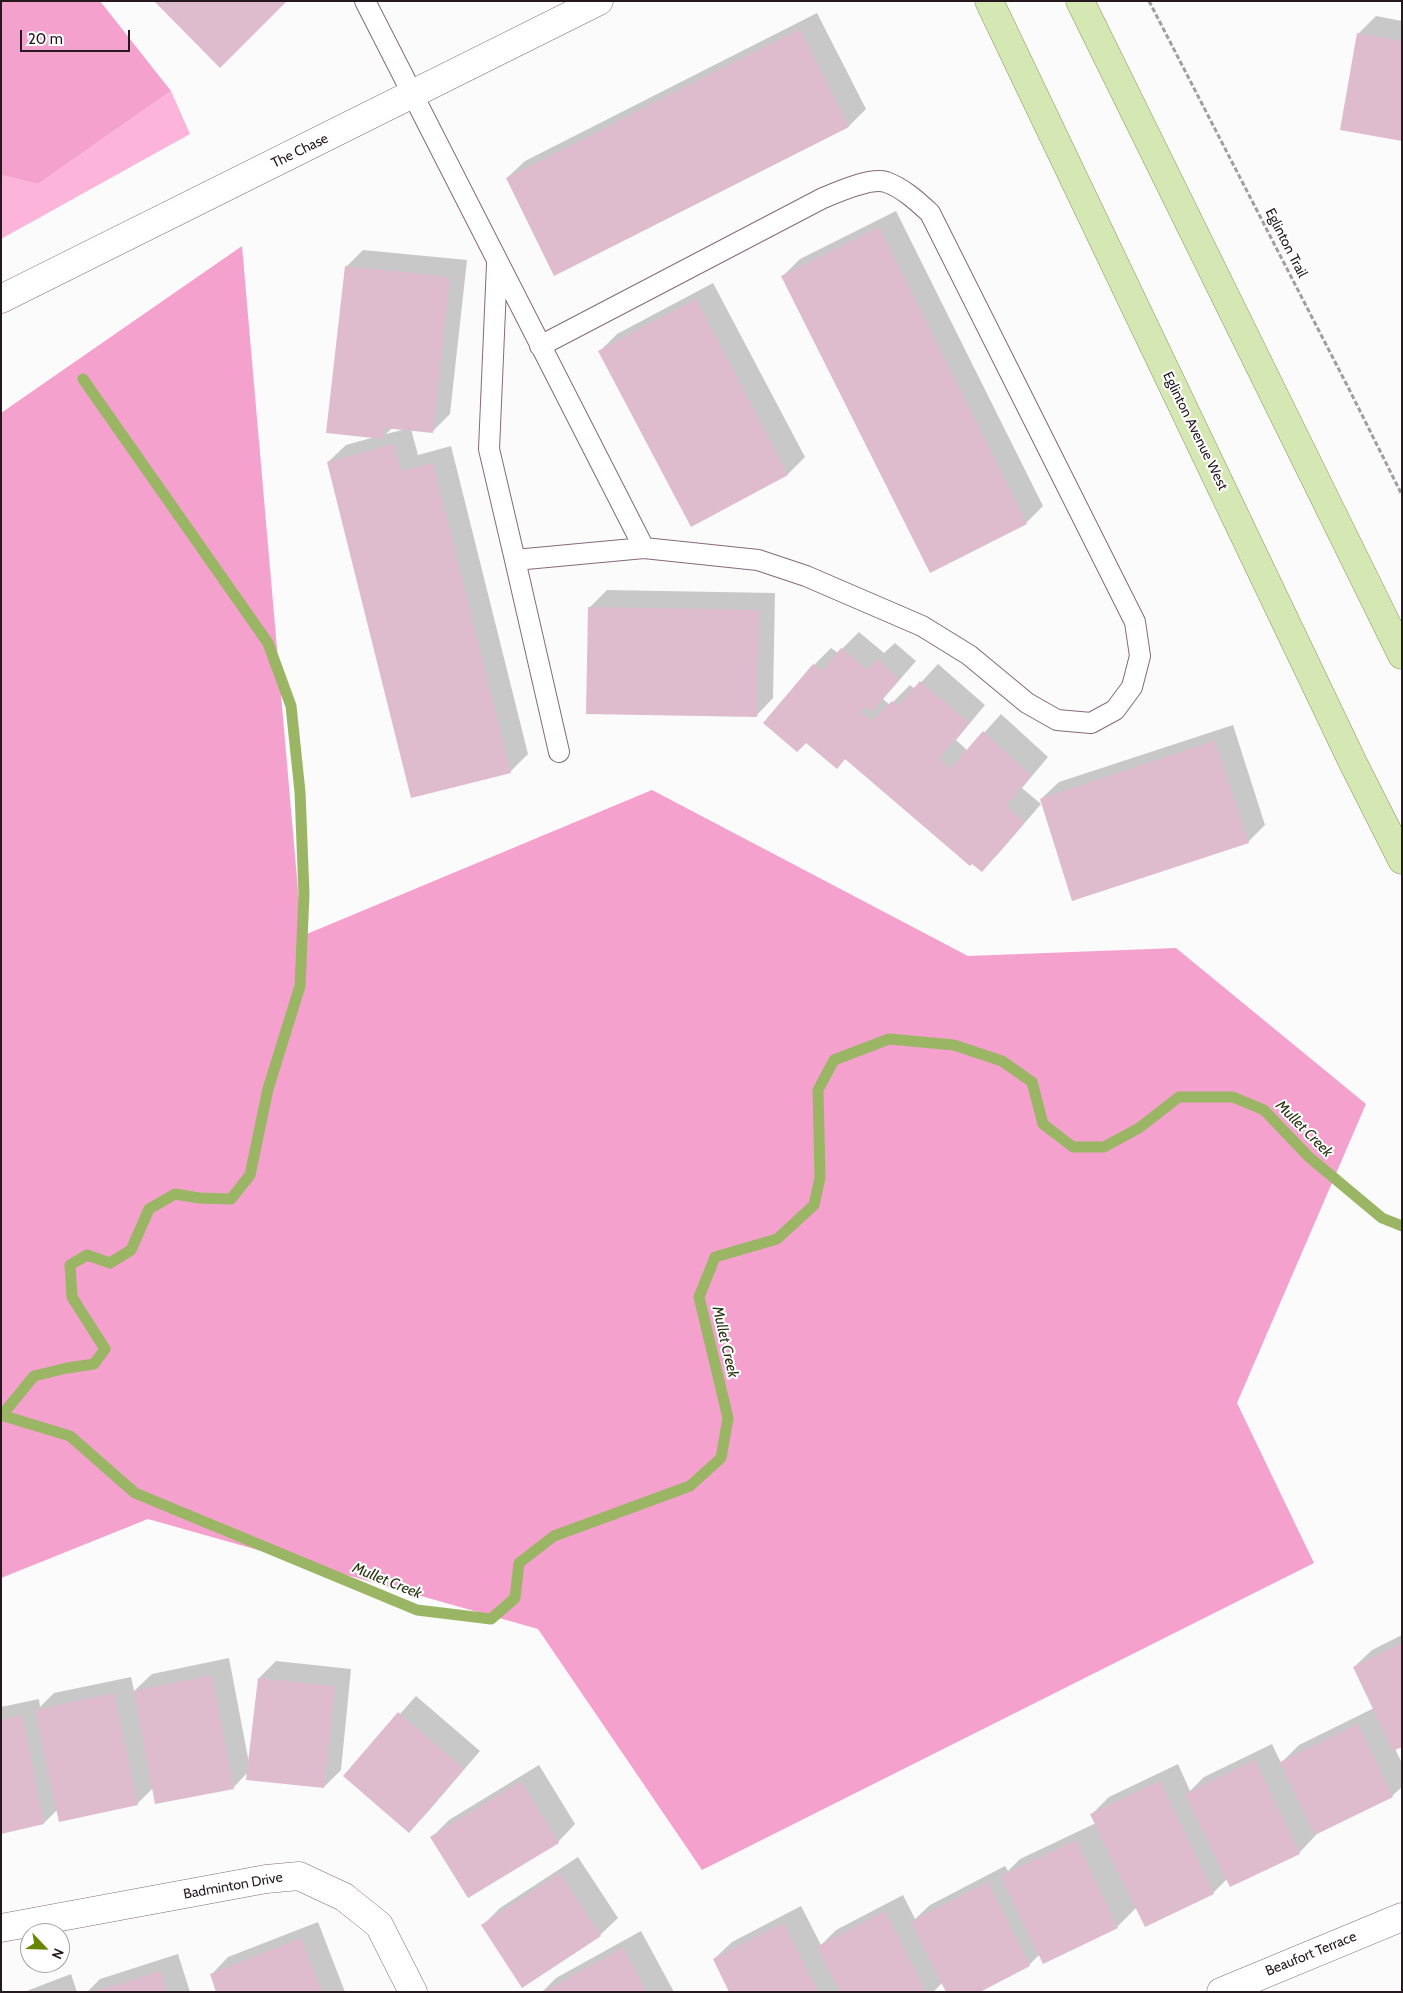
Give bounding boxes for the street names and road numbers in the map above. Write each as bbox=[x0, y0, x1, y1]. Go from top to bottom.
street label: The Chase bbox=[269, 130, 331, 172]
street label: Eglinton Trail bbox=[1261, 206, 1311, 280]
street label: Eglinton Avenue West bbox=[1159, 369, 1231, 493]
street label: Badminton Drive bbox=[182, 1869, 284, 1903]
street label: Beaufort Terrace bbox=[1263, 1928, 1359, 1980]

